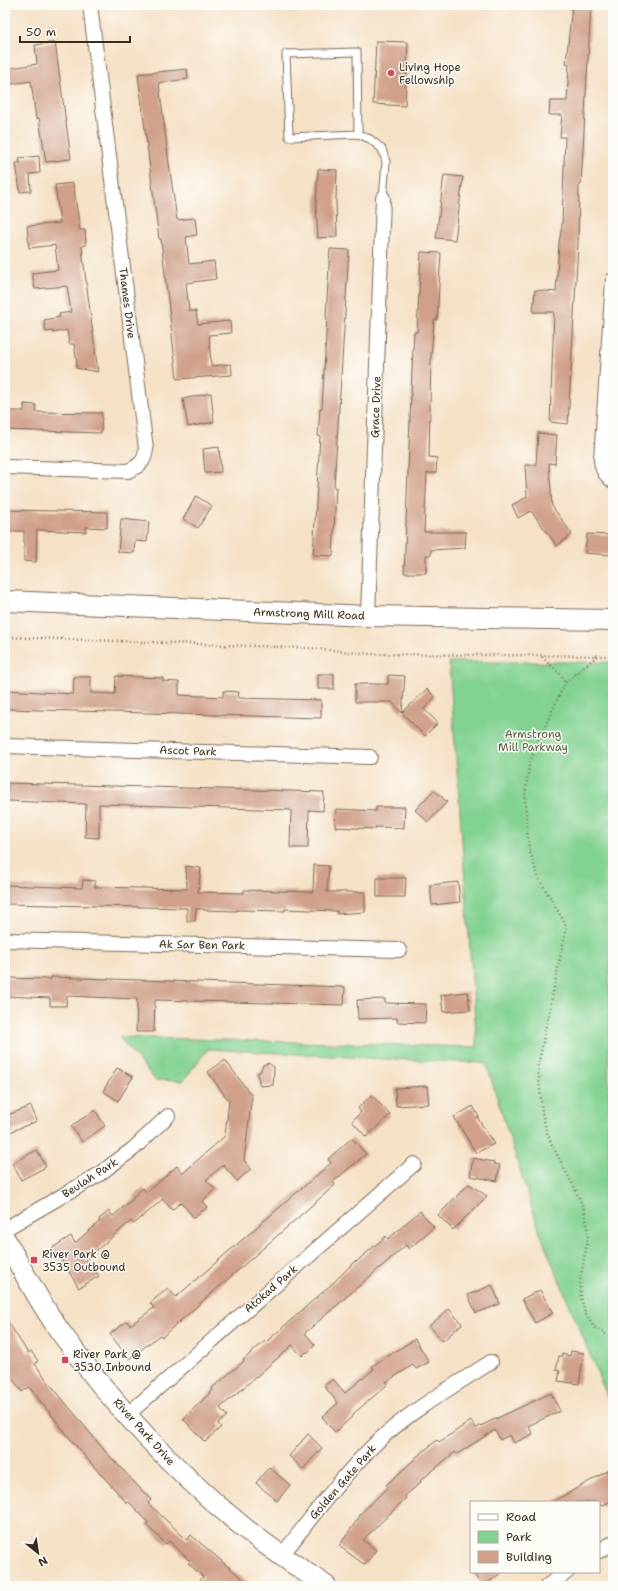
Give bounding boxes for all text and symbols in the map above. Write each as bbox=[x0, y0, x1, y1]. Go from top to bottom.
scale bar bbox=[20, 18, 130, 44]
text: 50 m bbox=[26, 24, 56, 40]
place label: Living Hope Fellowship bbox=[399, 60, 461, 88]
marker: Living Hope Fellowship bbox=[386, 68, 396, 78]
street label: Thames Drive bbox=[115, 267, 139, 339]
street label: Grace Drive bbox=[367, 376, 385, 438]
street label: Armstrong Mill Road bbox=[253, 605, 365, 623]
park label: Armstrong Mill Parkway bbox=[498, 727, 568, 755]
street label: Ascot Park bbox=[159, 743, 217, 759]
street label: Ak Sar Ben Park bbox=[159, 937, 245, 953]
street label: Beulah Park bbox=[59, 1154, 121, 1202]
place label: River Park @ 3535 Outbound bbox=[42, 1247, 126, 1275]
marker: River Park @ 3535 Outbound bbox=[29, 1255, 39, 1265]
street label: Atokad Park bbox=[241, 1262, 301, 1316]
place label: River Park @ 3530 Inbound bbox=[73, 1347, 151, 1375]
marker: River Park @ 3530 Inbound bbox=[60, 1355, 70, 1365]
street label: River Park Drive bbox=[110, 1395, 178, 1469]
street label: Golden Gate Park bbox=[306, 1441, 380, 1523]
legend bbox=[470, 1501, 600, 1573]
text: Road bbox=[506, 1509, 537, 1525]
text: Park bbox=[506, 1529, 532, 1545]
north arrow bbox=[18, 1533, 58, 1573]
text: Building bbox=[506, 1549, 552, 1565]
text: N bbox=[35, 1553, 50, 1570]

